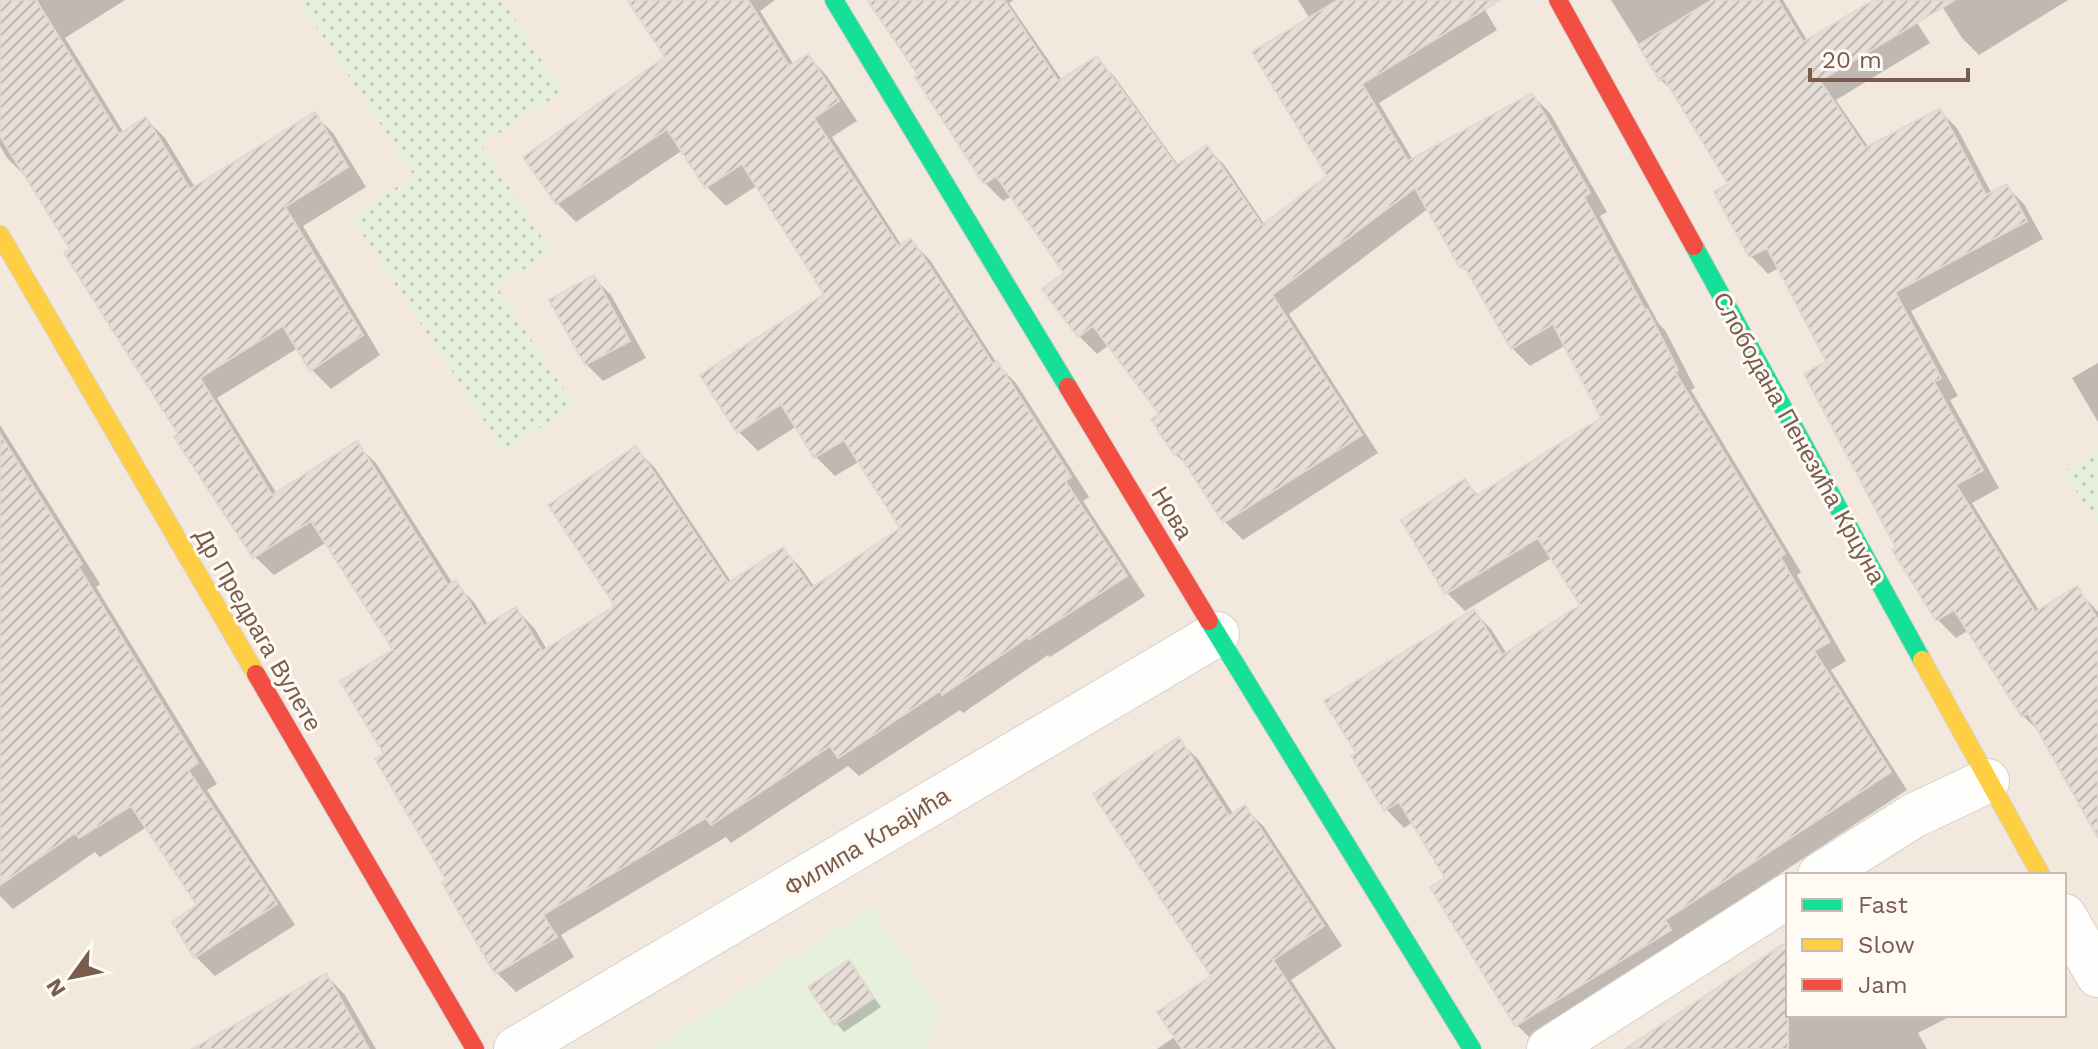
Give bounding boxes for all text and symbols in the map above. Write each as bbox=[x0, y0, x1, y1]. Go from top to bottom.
scale bar bbox=[1810, 32, 1968, 82]
text: 20 m bbox=[1822, 46, 1882, 74]
street label: Слободана Пенезића Крцуна bbox=[1707, 287, 1891, 589]
street label: Нова bbox=[1145, 482, 1199, 545]
street label: Др Предрага Вулете bbox=[189, 524, 327, 736]
street label: Филипа Кљајића bbox=[779, 781, 955, 902]
legend bbox=[1786, 873, 2066, 1017]
text: Fast bbox=[1858, 891, 1908, 919]
text: Slow bbox=[1858, 931, 1915, 959]
north arrow bbox=[32, 937, 112, 1017]
text: Jam bbox=[1858, 971, 1908, 999]
text: N bbox=[41, 974, 71, 1001]

